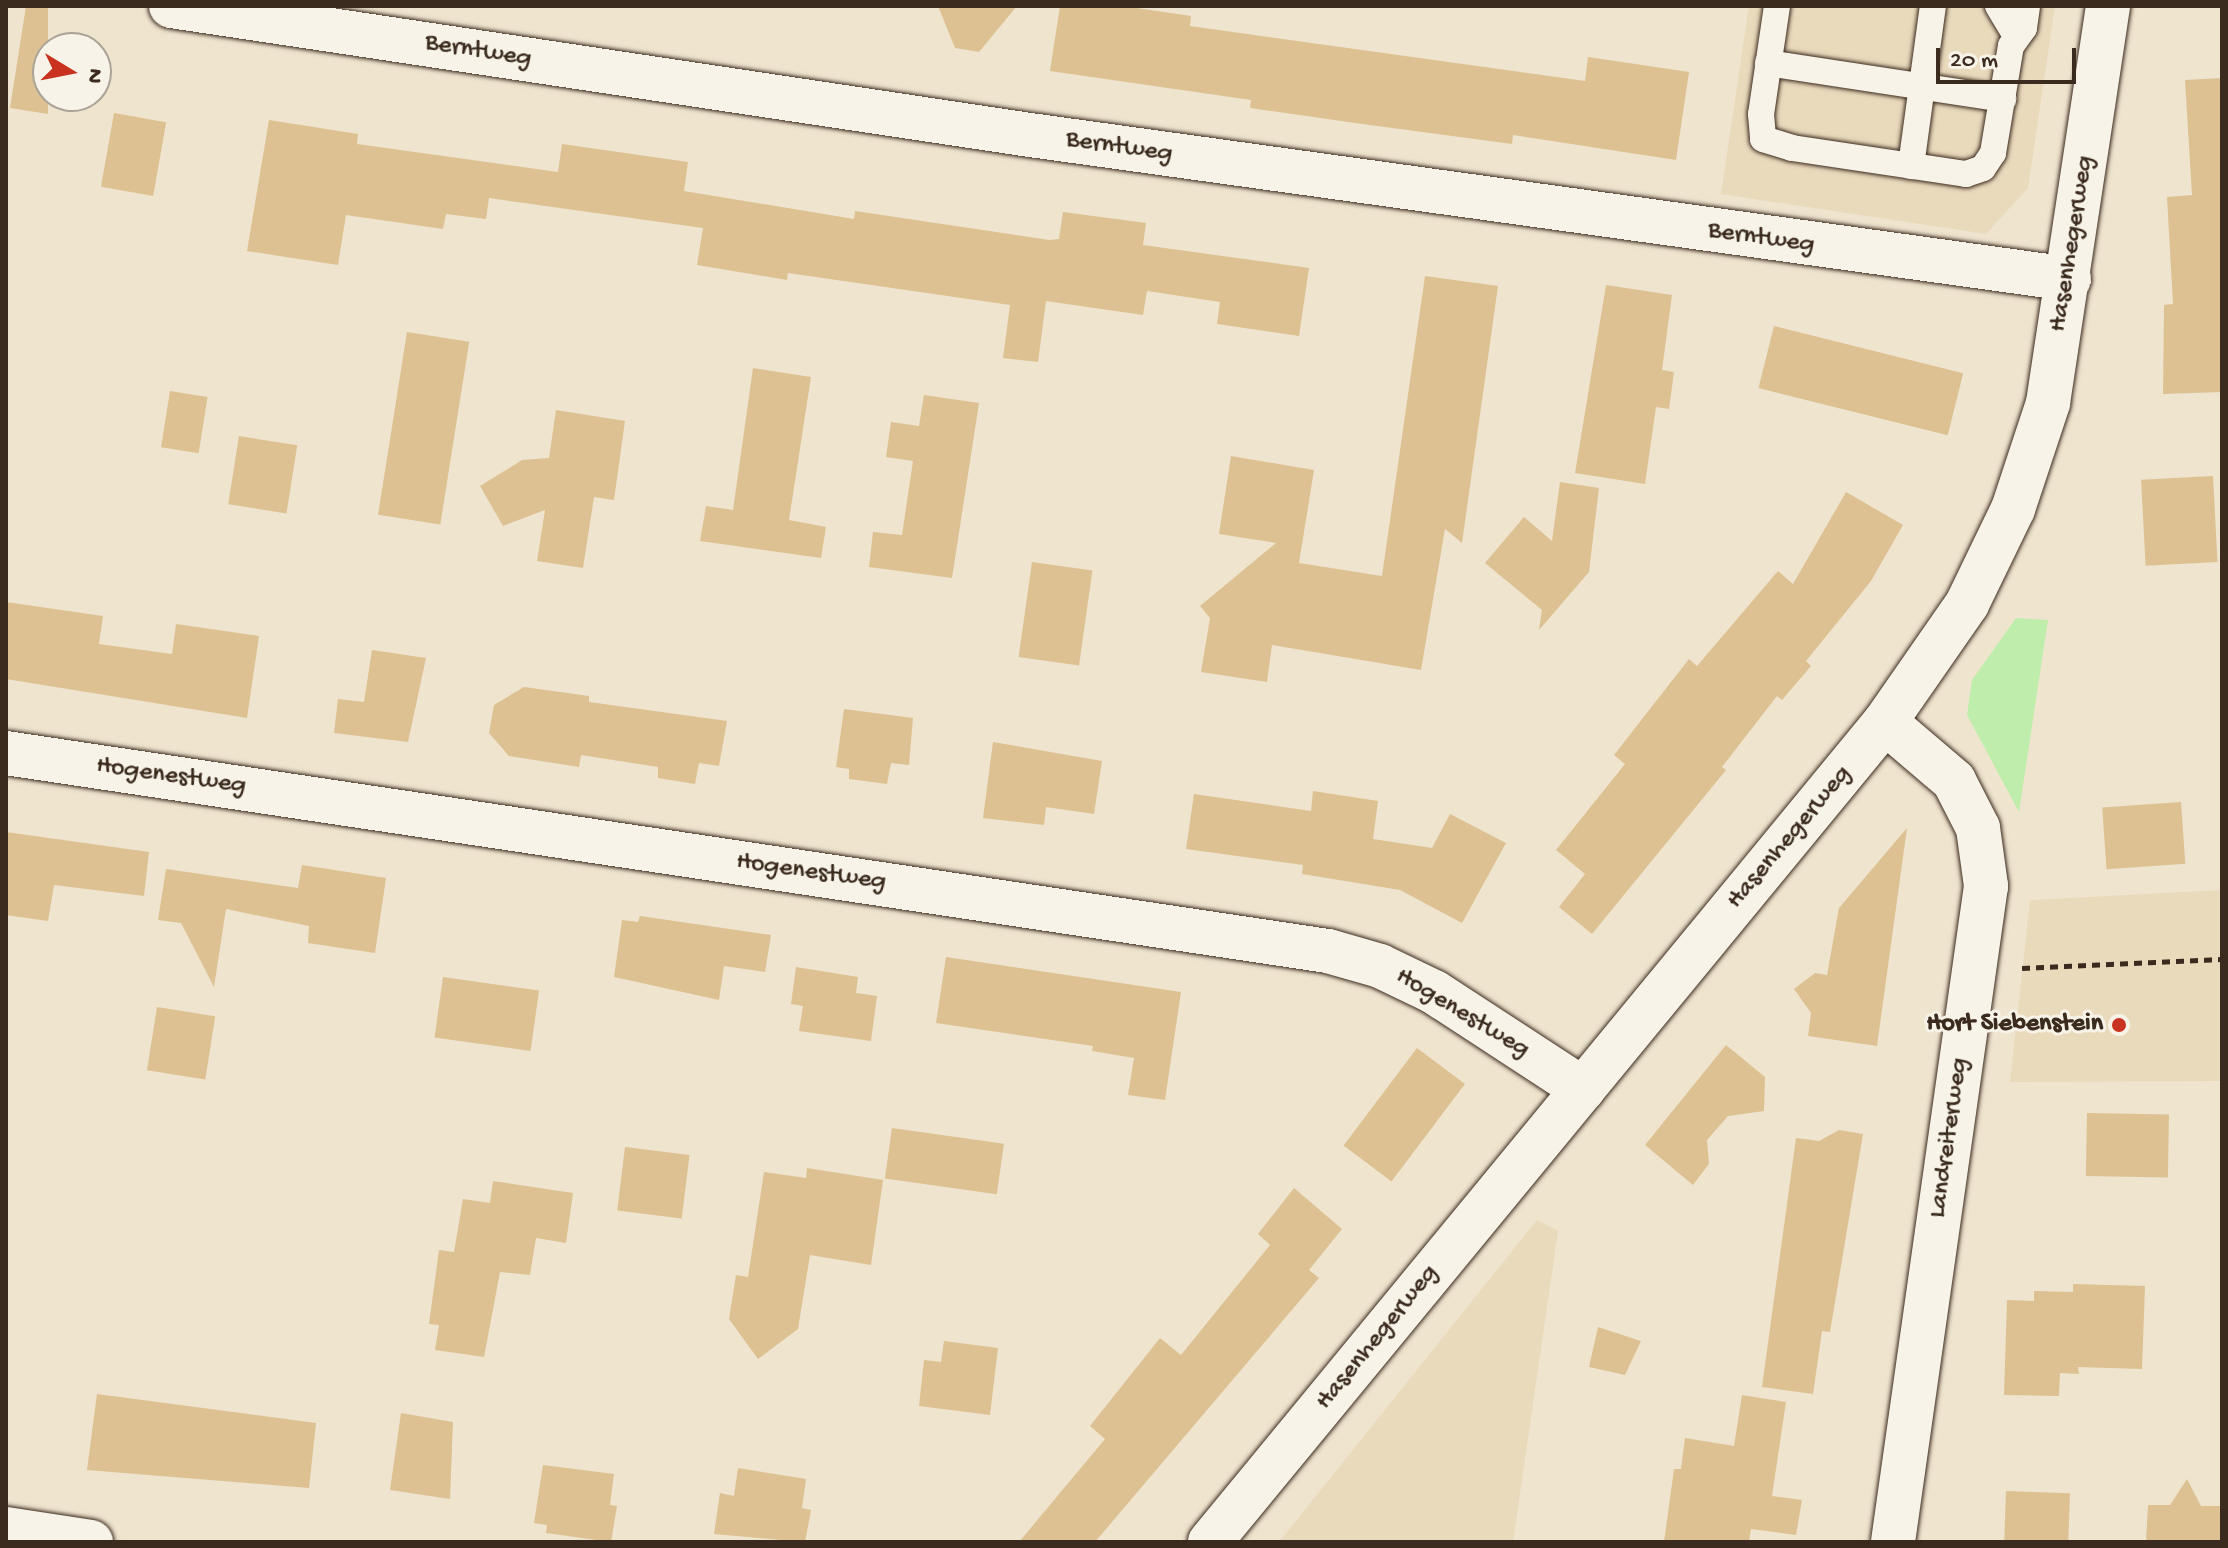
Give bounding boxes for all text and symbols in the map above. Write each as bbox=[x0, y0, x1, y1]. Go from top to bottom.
street label: Berntweg bbox=[423, 28, 533, 76]
north arrow bbox=[32, 32, 112, 112]
scale bar bbox=[1940, 32, 2080, 82]
text: 20 m bbox=[1950, 47, 1998, 76]
text: N bbox=[80, 66, 108, 85]
street label: Berntweg bbox=[1064, 125, 1174, 171]
street label: Hasenhegerweg bbox=[2044, 154, 2102, 334]
street label: Berntweg bbox=[1706, 216, 1816, 262]
street label: Hogenestweg bbox=[94, 751, 248, 803]
street label: Hasenhegerweg bbox=[1721, 760, 1859, 916]
street label: Hogenestweg bbox=[734, 847, 888, 899]
street label: Hogenestweg bbox=[1389, 962, 1535, 1066]
place label: Hort Siebenstein bbox=[1926, 1009, 2103, 1041]
marker: Hort Siebenstein bbox=[2110, 1016, 2128, 1034]
street label: Landreiterweg bbox=[1923, 1056, 1977, 1220]
street label: Hasenhegerweg bbox=[1310, 1259, 1446, 1417]

